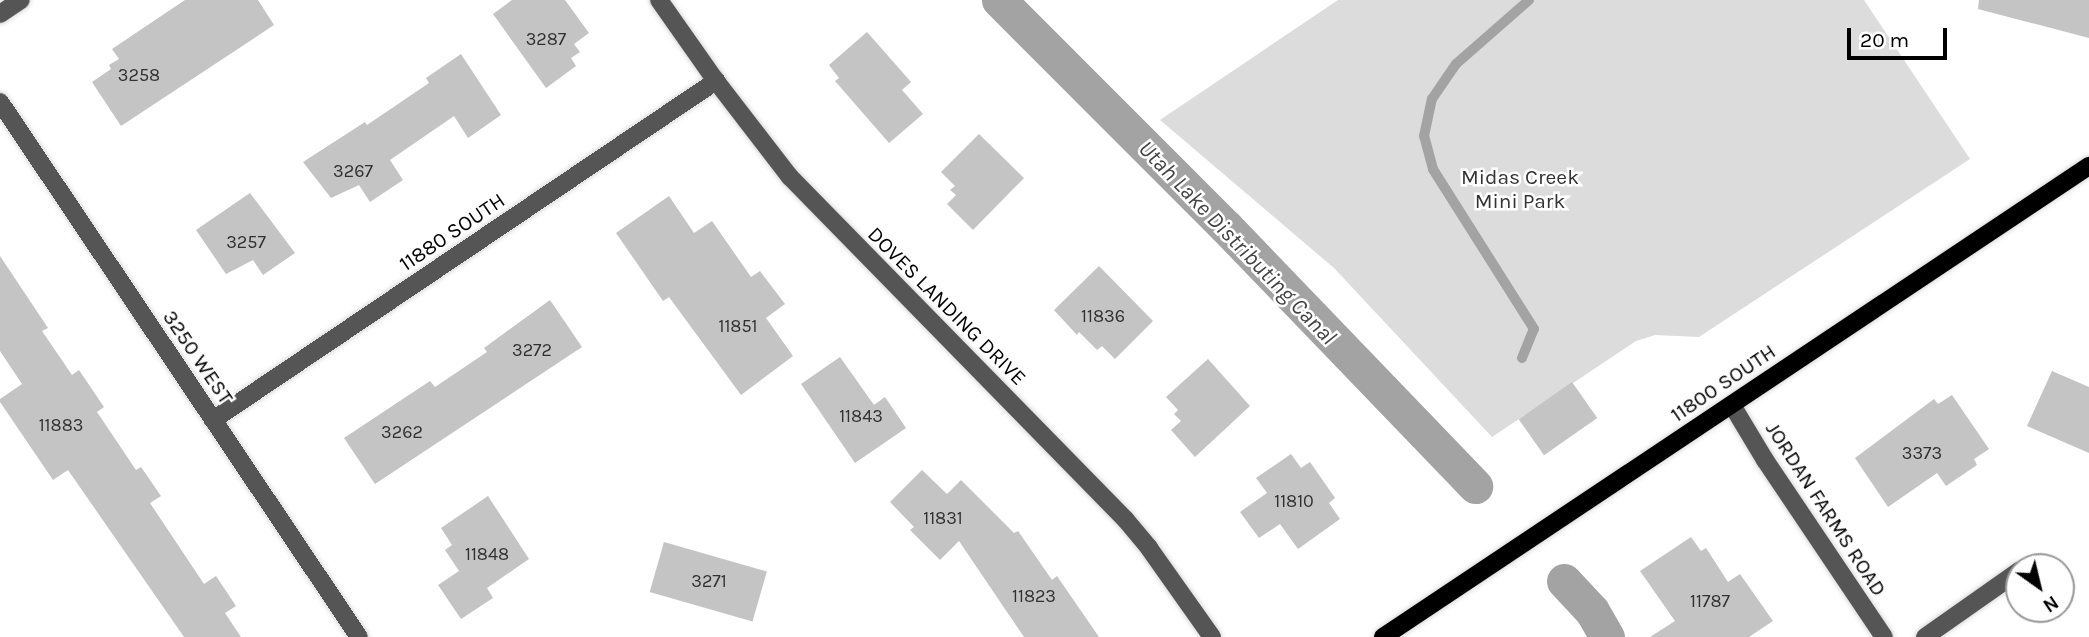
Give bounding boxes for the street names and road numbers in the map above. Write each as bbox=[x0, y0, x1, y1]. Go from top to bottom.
street label: 11880 SOUTH bbox=[395, 188, 509, 276]
street label: DOVES LANDING DRIVE bbox=[863, 222, 1031, 390]
street label: 3250 WEST bbox=[157, 305, 239, 409]
street label: 11800 SOUTH bbox=[1666, 339, 1780, 427]
street label: JORDAN FARMS ROAD bbox=[1760, 417, 1892, 601]

